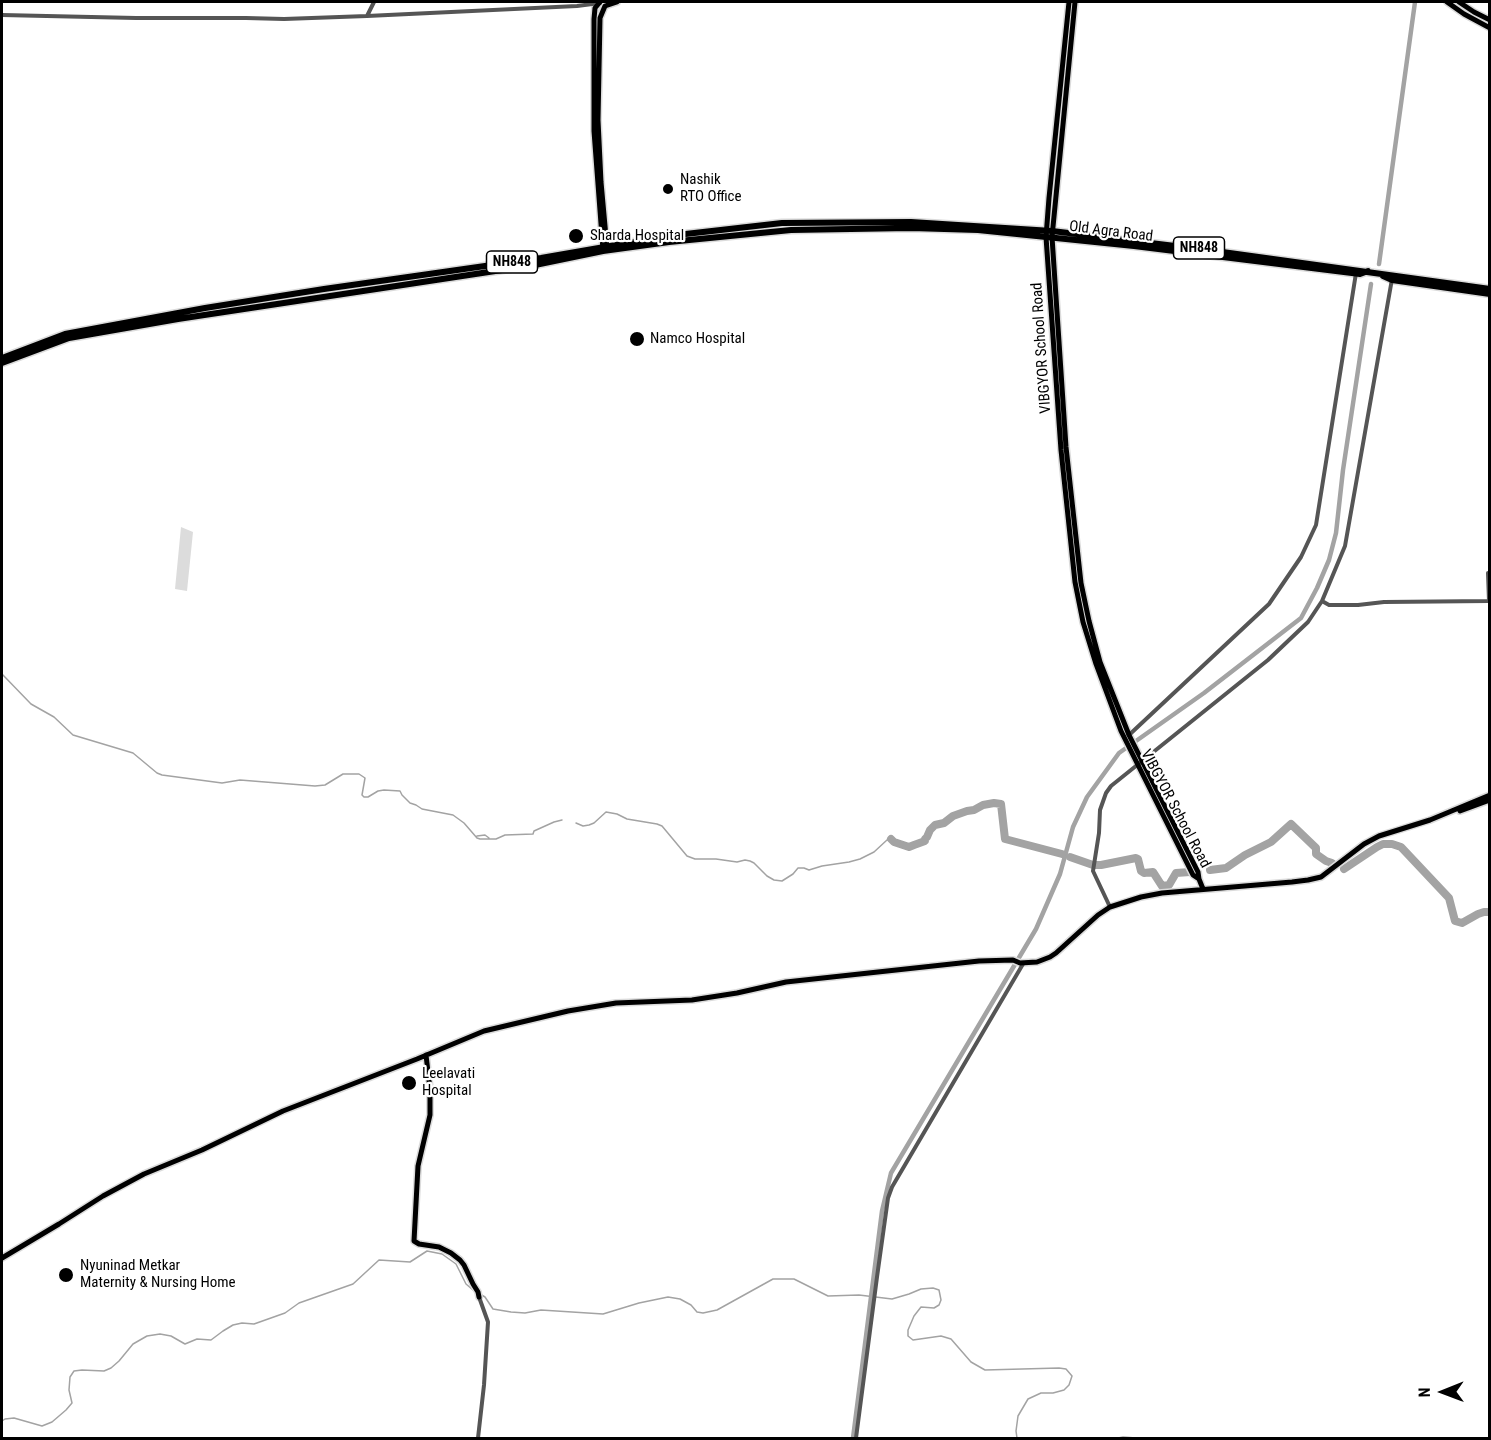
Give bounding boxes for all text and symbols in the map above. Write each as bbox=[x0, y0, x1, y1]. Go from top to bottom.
place label: Nashik RTO Office bbox=[680, 171, 742, 206]
marker: Nashik RTO Office bbox=[661, 182, 675, 196]
street label: Old Agra Road bbox=[1068, 218, 1154, 246]
marker: Sharda Hospital bbox=[567, 227, 585, 245]
place label: Sharda Hospital bbox=[590, 227, 684, 245]
road number: NH848 bbox=[1174, 237, 1224, 259]
road number: NH848 bbox=[486, 251, 538, 273]
street label: VIBGYOR School Road bbox=[1028, 282, 1056, 414]
marker: Namco Hospital bbox=[628, 330, 646, 348]
place label: Namco Hospital bbox=[650, 330, 745, 348]
street label: VIBGYOR School Road bbox=[1136, 747, 1214, 871]
place label: Leelavati Hospital bbox=[422, 1065, 475, 1100]
marker: Leelavati Hospital bbox=[400, 1074, 418, 1092]
place label: Nyuninad Metkar Maternity & Nursing Home bbox=[80, 1257, 236, 1292]
marker: Nyuninad Metkar Maternity & Nursing Home bbox=[57, 1266, 75, 1284]
north arrow bbox=[1413, 1362, 1473, 1422]
text: N bbox=[1415, 1387, 1434, 1397]

